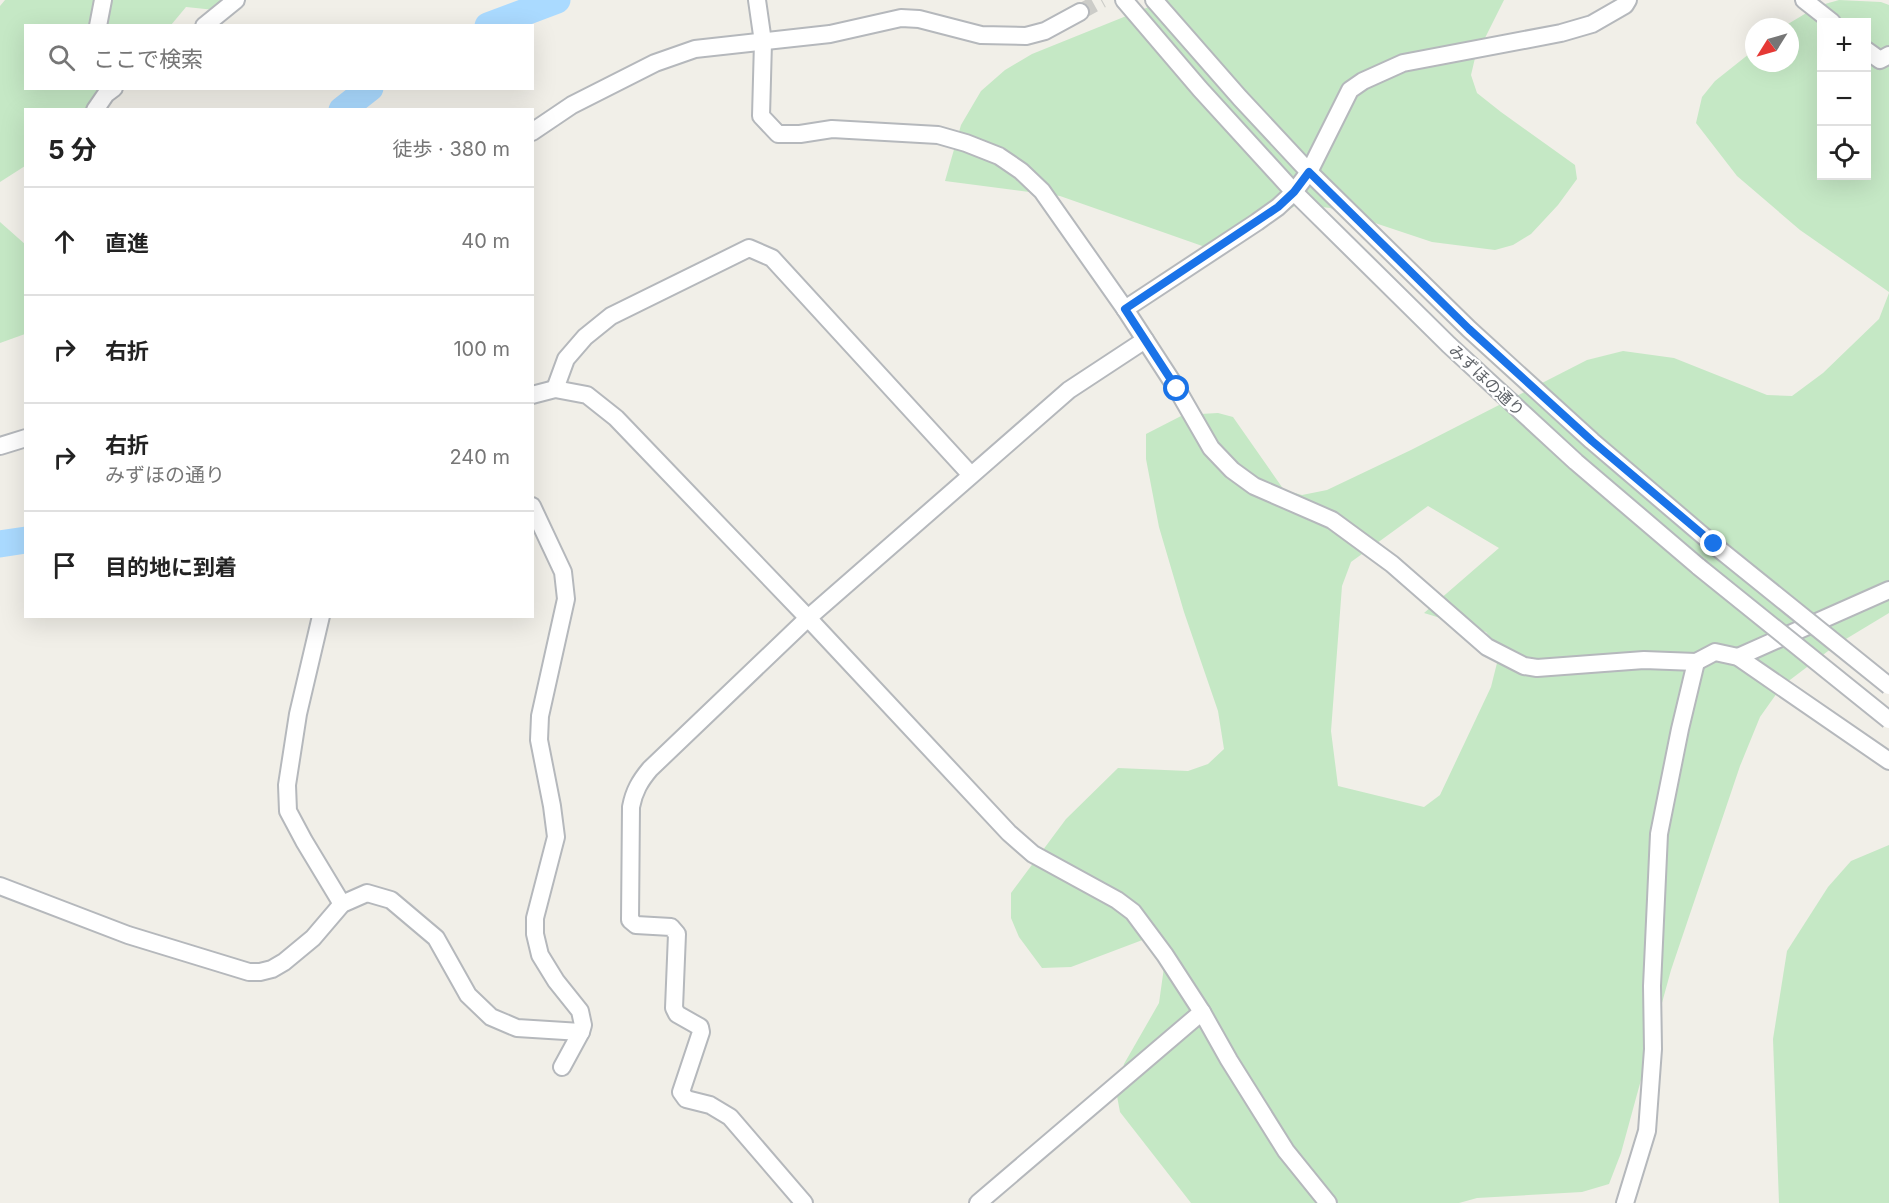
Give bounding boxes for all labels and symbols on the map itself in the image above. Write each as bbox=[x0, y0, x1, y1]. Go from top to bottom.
north arrow bbox=[1745, 18, 1799, 72]
street label: みずほの通り bbox=[1445, 340, 1529, 420]
route start bbox=[1163, 375, 1189, 401]
route end bbox=[1700, 530, 1726, 556]

